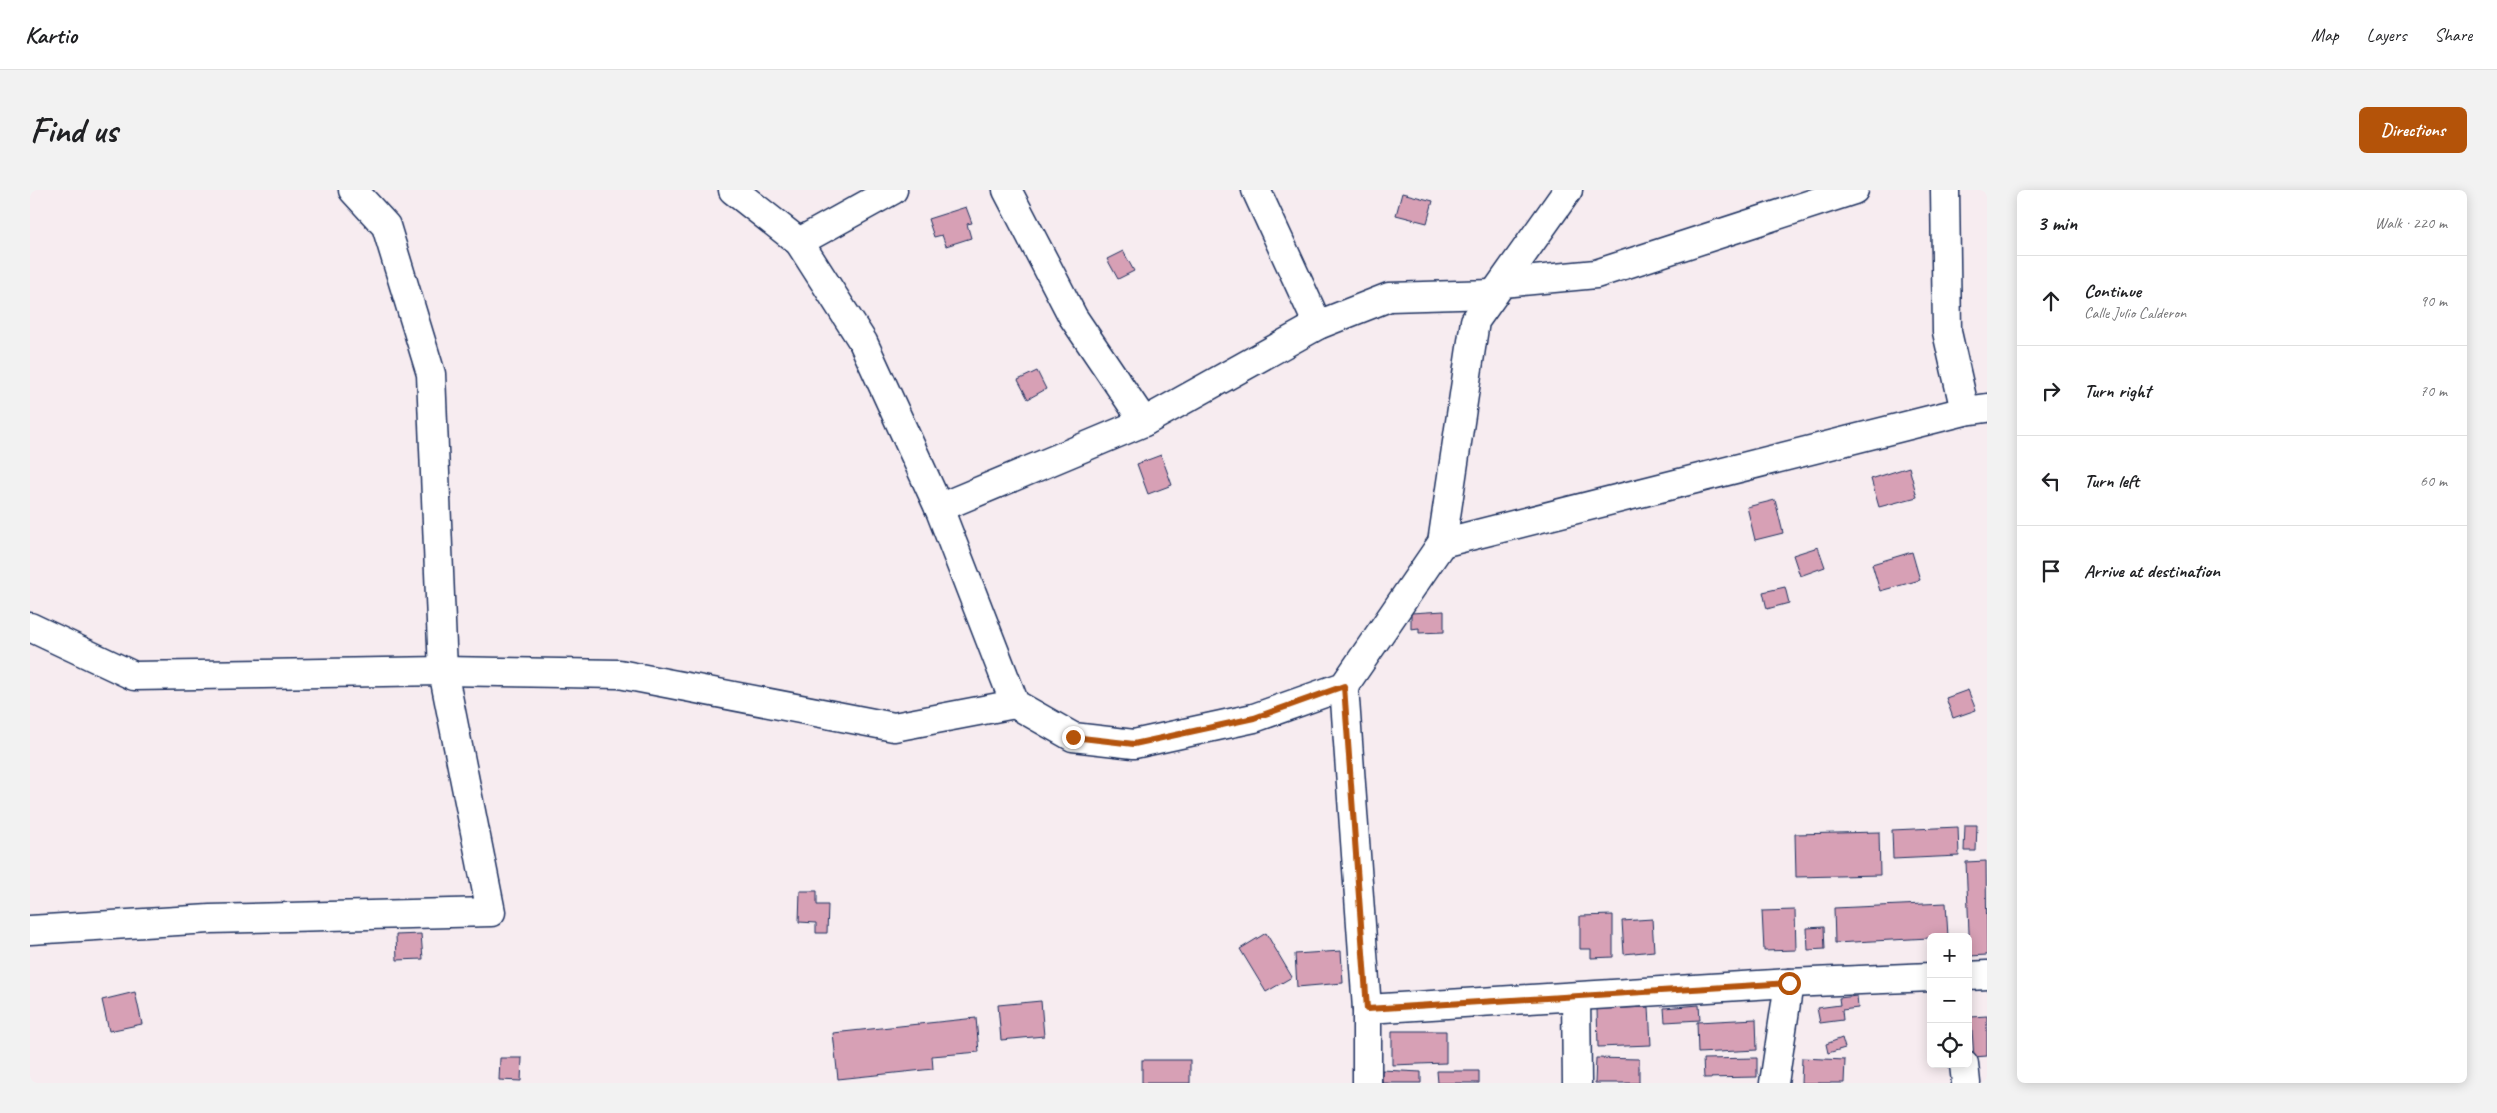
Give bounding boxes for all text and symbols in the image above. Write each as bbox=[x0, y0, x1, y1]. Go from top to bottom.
text: Kartio bbox=[25, 20, 77, 50]
text: Map bbox=[2311, 24, 2339, 46]
text: Layers bbox=[2367, 24, 2406, 46]
text: Share bbox=[2434, 24, 2472, 46]
button: Directions bbox=[2359, 107, 2467, 153]
text: Find us bbox=[30, 108, 117, 153]
text: 3 min bbox=[2037, 210, 2077, 236]
text: Walk · 220 m bbox=[2375, 213, 2447, 233]
text: Continue bbox=[2084, 279, 2141, 303]
icon: ahead bbox=[2037, 287, 2065, 315]
text: 90 m bbox=[2420, 291, 2447, 311]
text: Calle Julio Calderon bbox=[2084, 303, 2186, 323]
icon: right bbox=[2037, 377, 2065, 405]
text: Turn right bbox=[2084, 379, 2151, 403]
text: 70 m bbox=[2420, 381, 2447, 401]
icon: left bbox=[2037, 467, 2065, 495]
text: Turn left bbox=[2084, 469, 2139, 493]
text: 60 m bbox=[2420, 471, 2447, 491]
icon: arrive bbox=[2037, 557, 2065, 585]
text: Arrive at destination bbox=[2084, 559, 2220, 583]
route end bbox=[1062, 726, 1085, 749]
map controls bbox=[1927, 933, 1972, 1068]
button: + bbox=[1927, 933, 1972, 978]
route start bbox=[1778, 972, 1801, 995]
button: − bbox=[1927, 978, 1972, 1023]
button: locate bbox=[1927, 1023, 1972, 1068]

